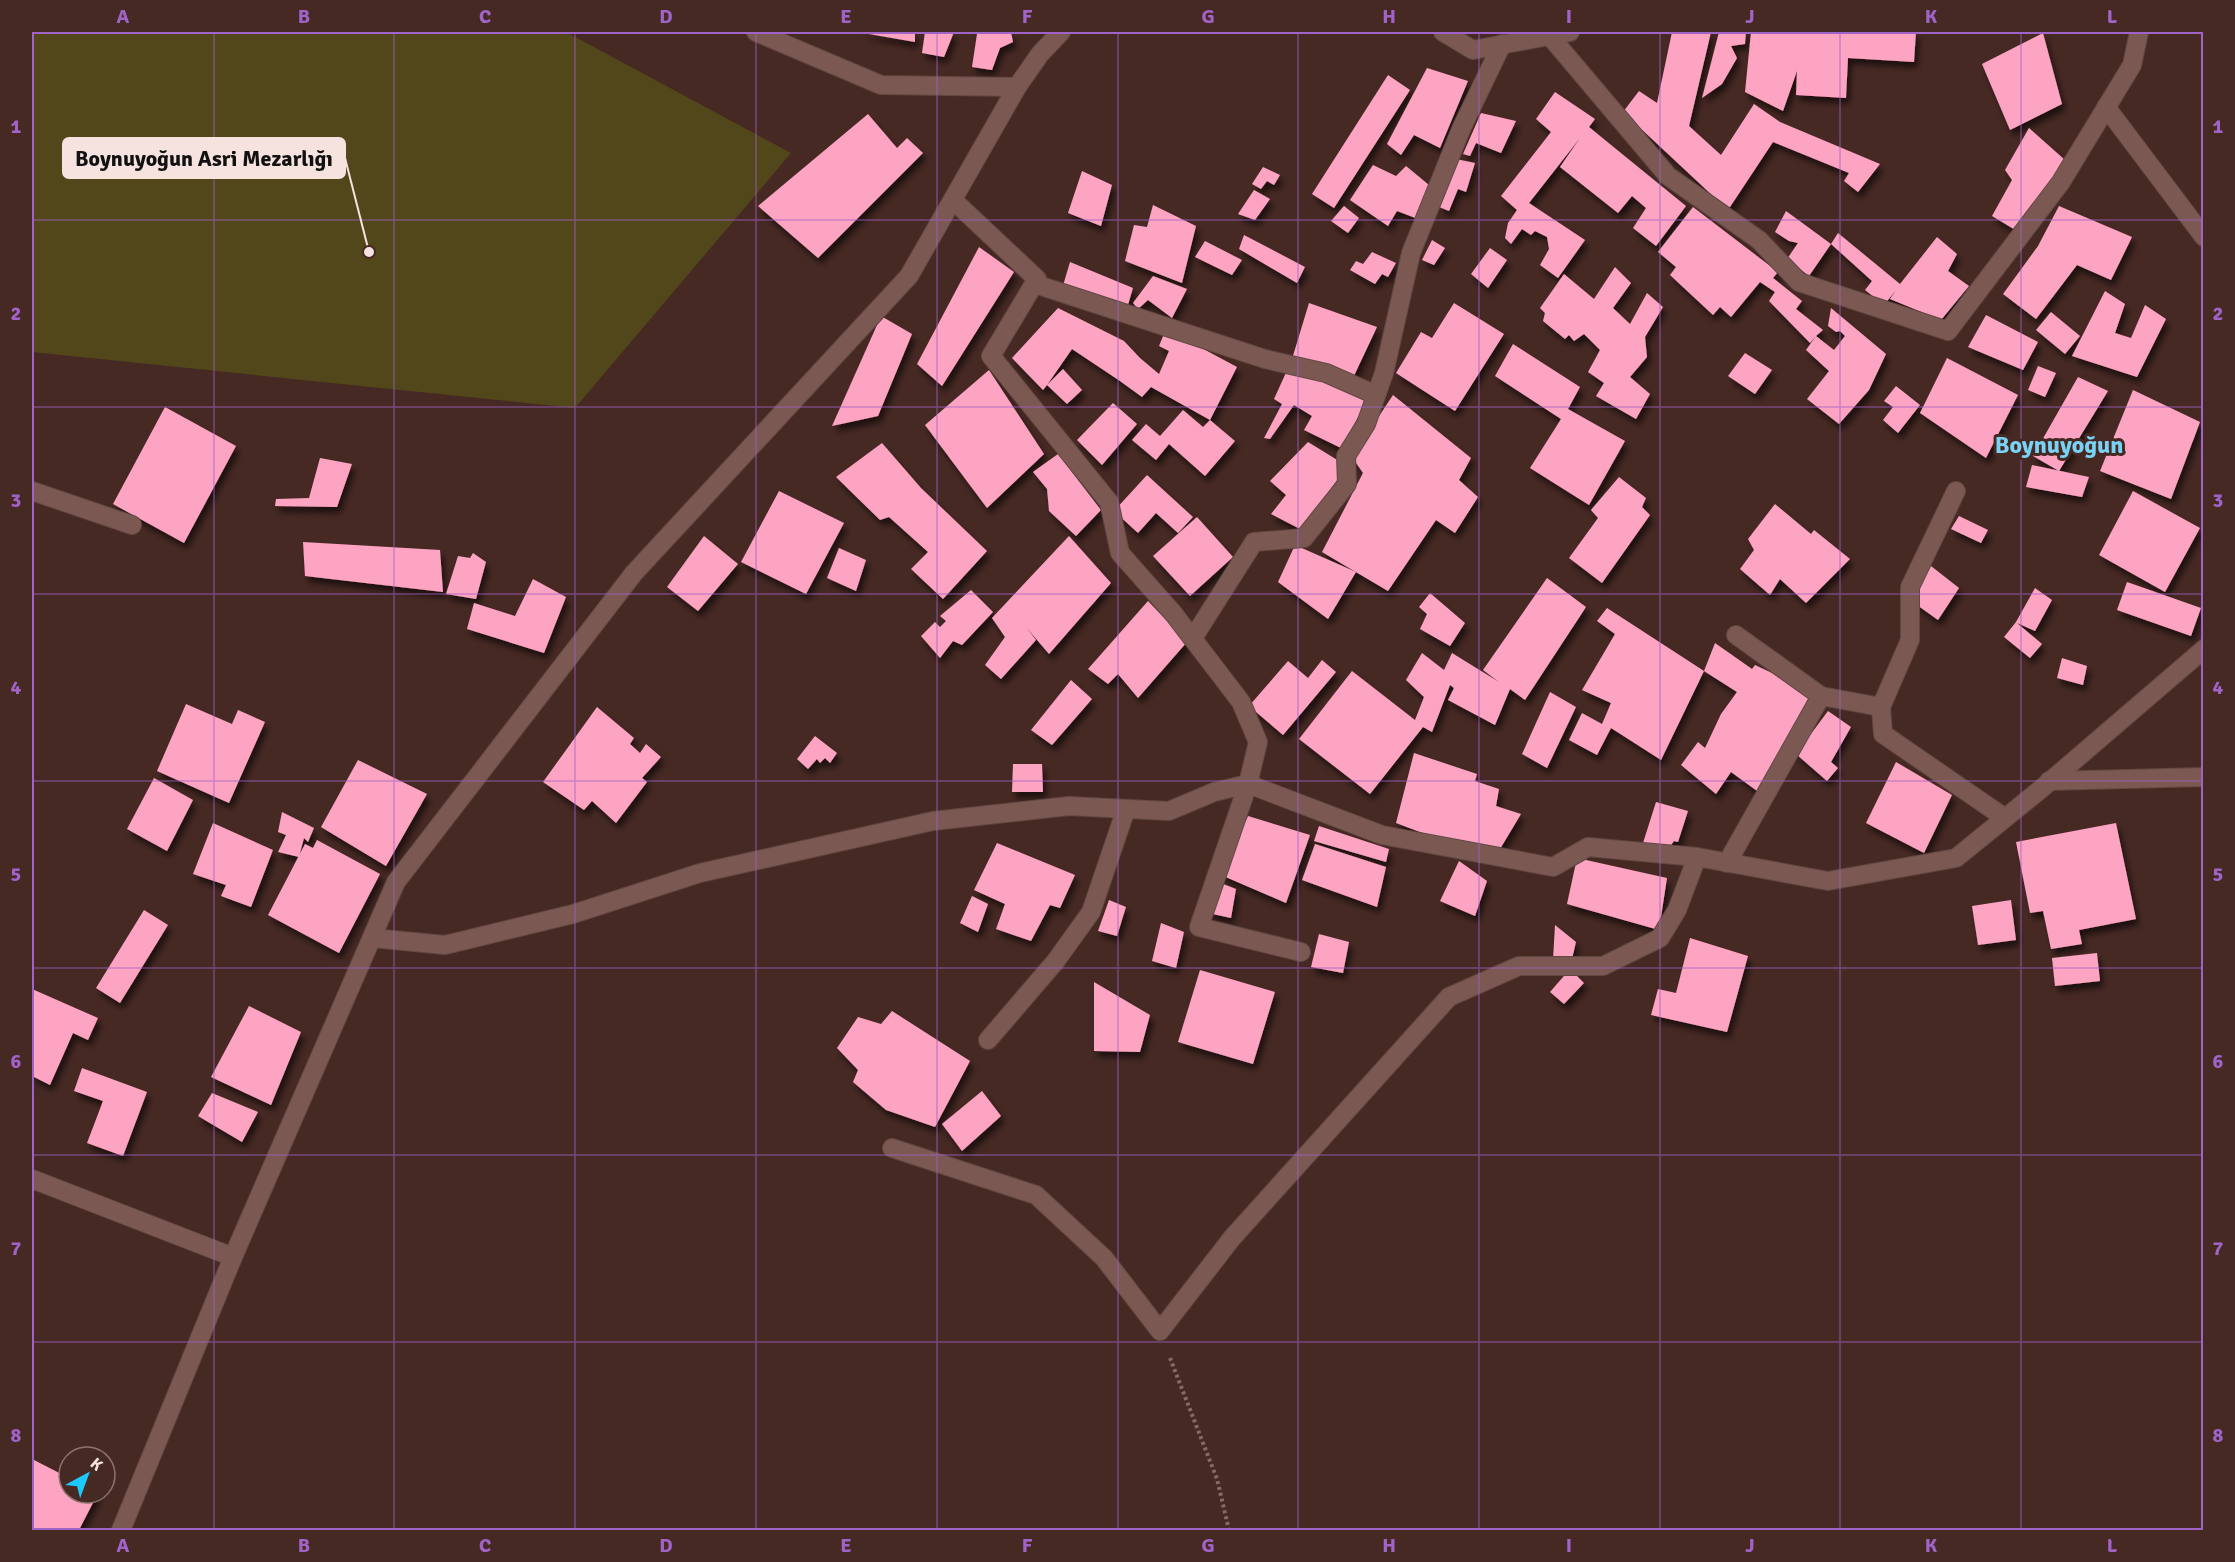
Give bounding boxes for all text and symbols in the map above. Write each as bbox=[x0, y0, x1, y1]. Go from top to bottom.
text: A bbox=[117, 4, 130, 29]
text: B bbox=[298, 4, 310, 29]
text: C bbox=[479, 4, 491, 29]
text: D bbox=[659, 4, 673, 29]
text: E bbox=[840, 4, 852, 29]
text: F bbox=[1022, 4, 1033, 29]
text: G bbox=[1201, 4, 1215, 29]
text: H bbox=[1382, 4, 1396, 29]
text: I bbox=[1566, 4, 1572, 29]
text: J bbox=[1745, 4, 1755, 29]
text: K bbox=[1925, 4, 1938, 29]
text: L bbox=[2107, 4, 2118, 29]
text: 1 bbox=[11, 114, 22, 139]
text: 1 bbox=[2213, 114, 2224, 139]
callout: Boynuyoğun Asri Mezarlığı bbox=[63, 138, 345, 178]
text: Boynuyoğun Asri Mezarlığı bbox=[75, 145, 333, 172]
text: 2 bbox=[11, 301, 21, 326]
text: 2 bbox=[2213, 301, 2223, 326]
district label: Boynuyoğun bbox=[1995, 430, 2123, 460]
text: 3 bbox=[11, 488, 21, 513]
text: 3 bbox=[2213, 488, 2223, 513]
text: 4 bbox=[11, 675, 22, 700]
text: 4 bbox=[2213, 675, 2224, 700]
text: 5 bbox=[11, 862, 21, 887]
text: 5 bbox=[2213, 862, 2223, 887]
text: 6 bbox=[11, 1049, 22, 1074]
text: 6 bbox=[2213, 1049, 2224, 1074]
text: 7 bbox=[11, 1236, 22, 1261]
text: 7 bbox=[2213, 1236, 2224, 1261]
text: 8 bbox=[11, 1423, 22, 1448]
text: 8 bbox=[2213, 1423, 2224, 1448]
north arrow bbox=[57, 1445, 117, 1505]
text: K bbox=[86, 1454, 107, 1475]
text: A bbox=[117, 1533, 130, 1558]
text: B bbox=[298, 1533, 310, 1558]
text: C bbox=[479, 1533, 491, 1558]
text: D bbox=[659, 1533, 673, 1558]
text: E bbox=[840, 1533, 852, 1558]
text: F bbox=[1022, 1533, 1033, 1558]
text: G bbox=[1201, 1533, 1215, 1558]
text: H bbox=[1382, 1533, 1396, 1558]
text: I bbox=[1566, 1533, 1572, 1558]
text: J bbox=[1745, 1533, 1755, 1558]
text: K bbox=[1925, 1533, 1938, 1558]
text: L bbox=[2107, 1533, 2118, 1558]

